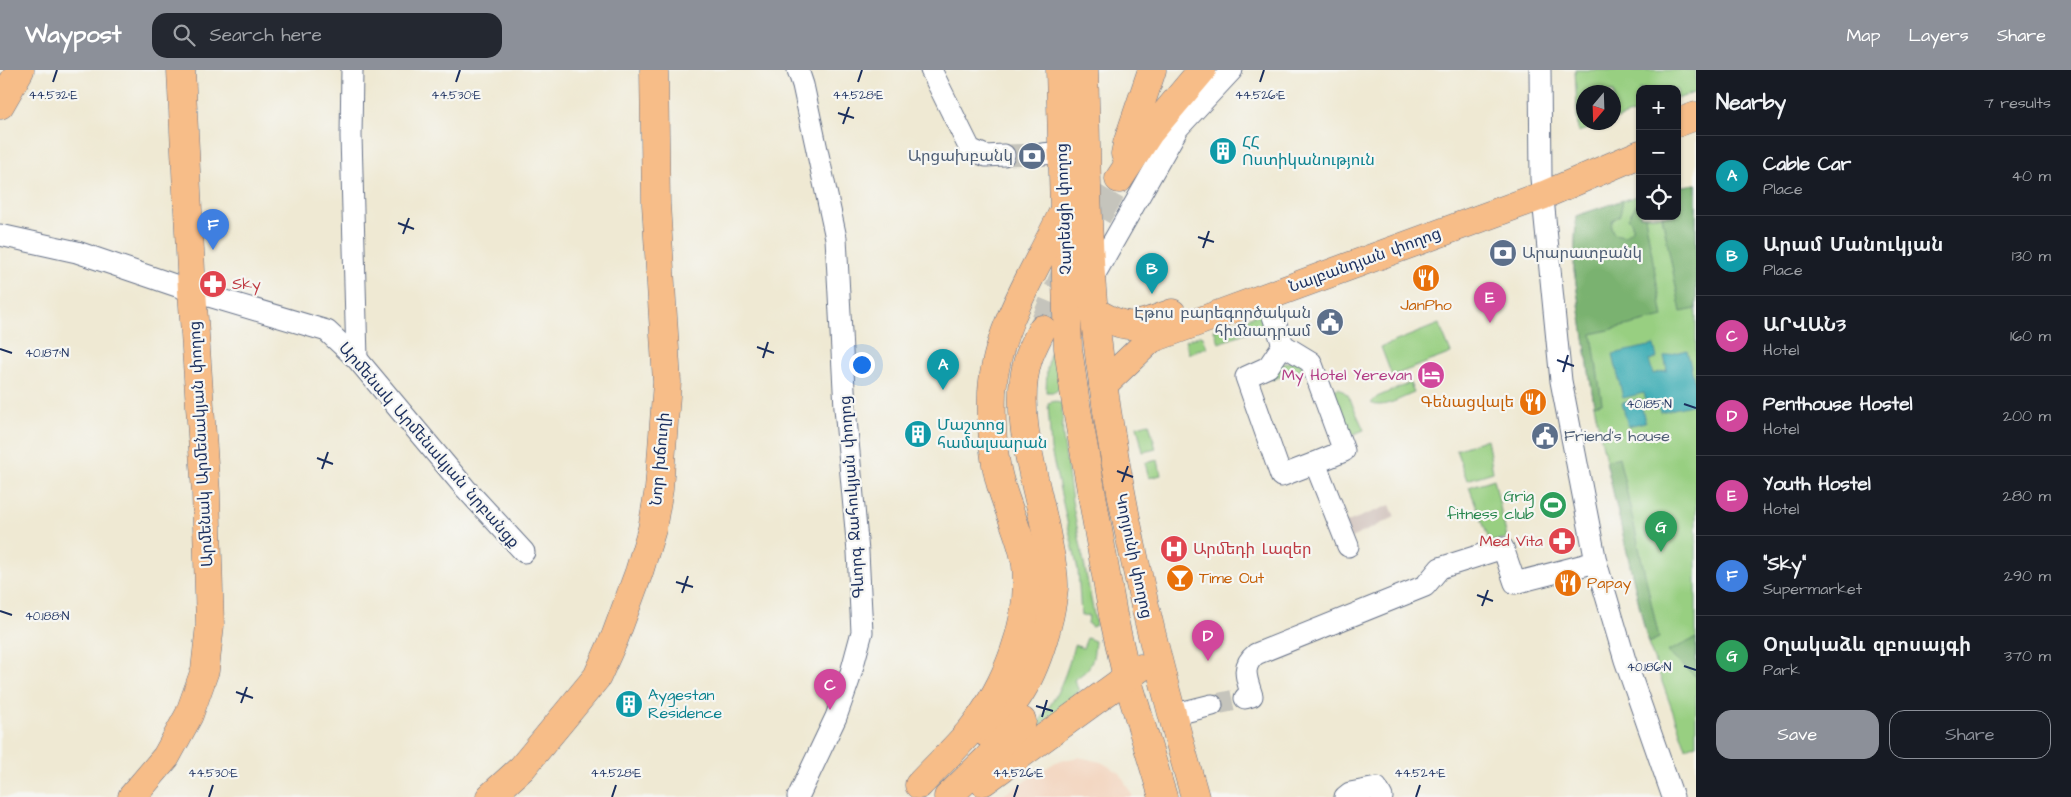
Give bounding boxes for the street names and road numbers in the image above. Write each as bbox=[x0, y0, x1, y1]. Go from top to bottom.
street label: Չարենցի փողոց bbox=[1051, 143, 1077, 275]
street label: Նալբանդյան փողոց bbox=[1286, 222, 1444, 298]
street label: Արմենակ Արմենակյան փողոց bbox=[184, 320, 218, 568]
street label: Արմենակ Արմենակյան նրբանցք bbox=[333, 337, 525, 553]
street label: Գևորգ Ջահուկյան փողոց bbox=[834, 395, 870, 599]
street label: Նոր խճուղի bbox=[645, 411, 675, 507]
street label: Կորյունի փողոց bbox=[1110, 491, 1158, 621]

